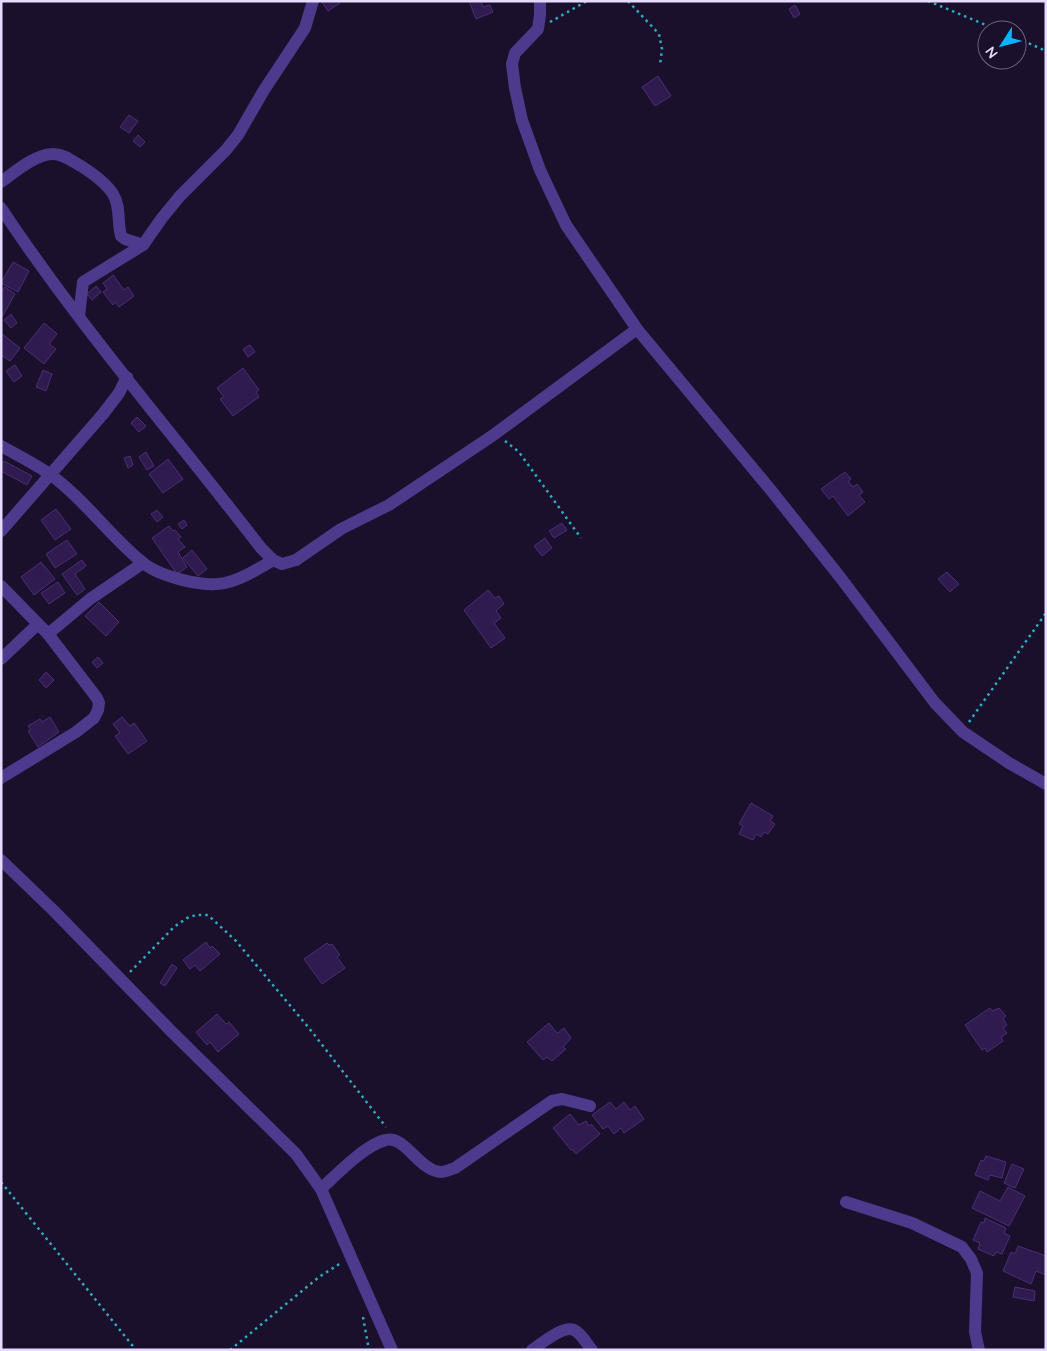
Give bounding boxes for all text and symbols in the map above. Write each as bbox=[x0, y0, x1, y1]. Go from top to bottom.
north arrow bbox=[977, 20, 1027, 70]
text: N bbox=[981, 43, 1002, 62]

